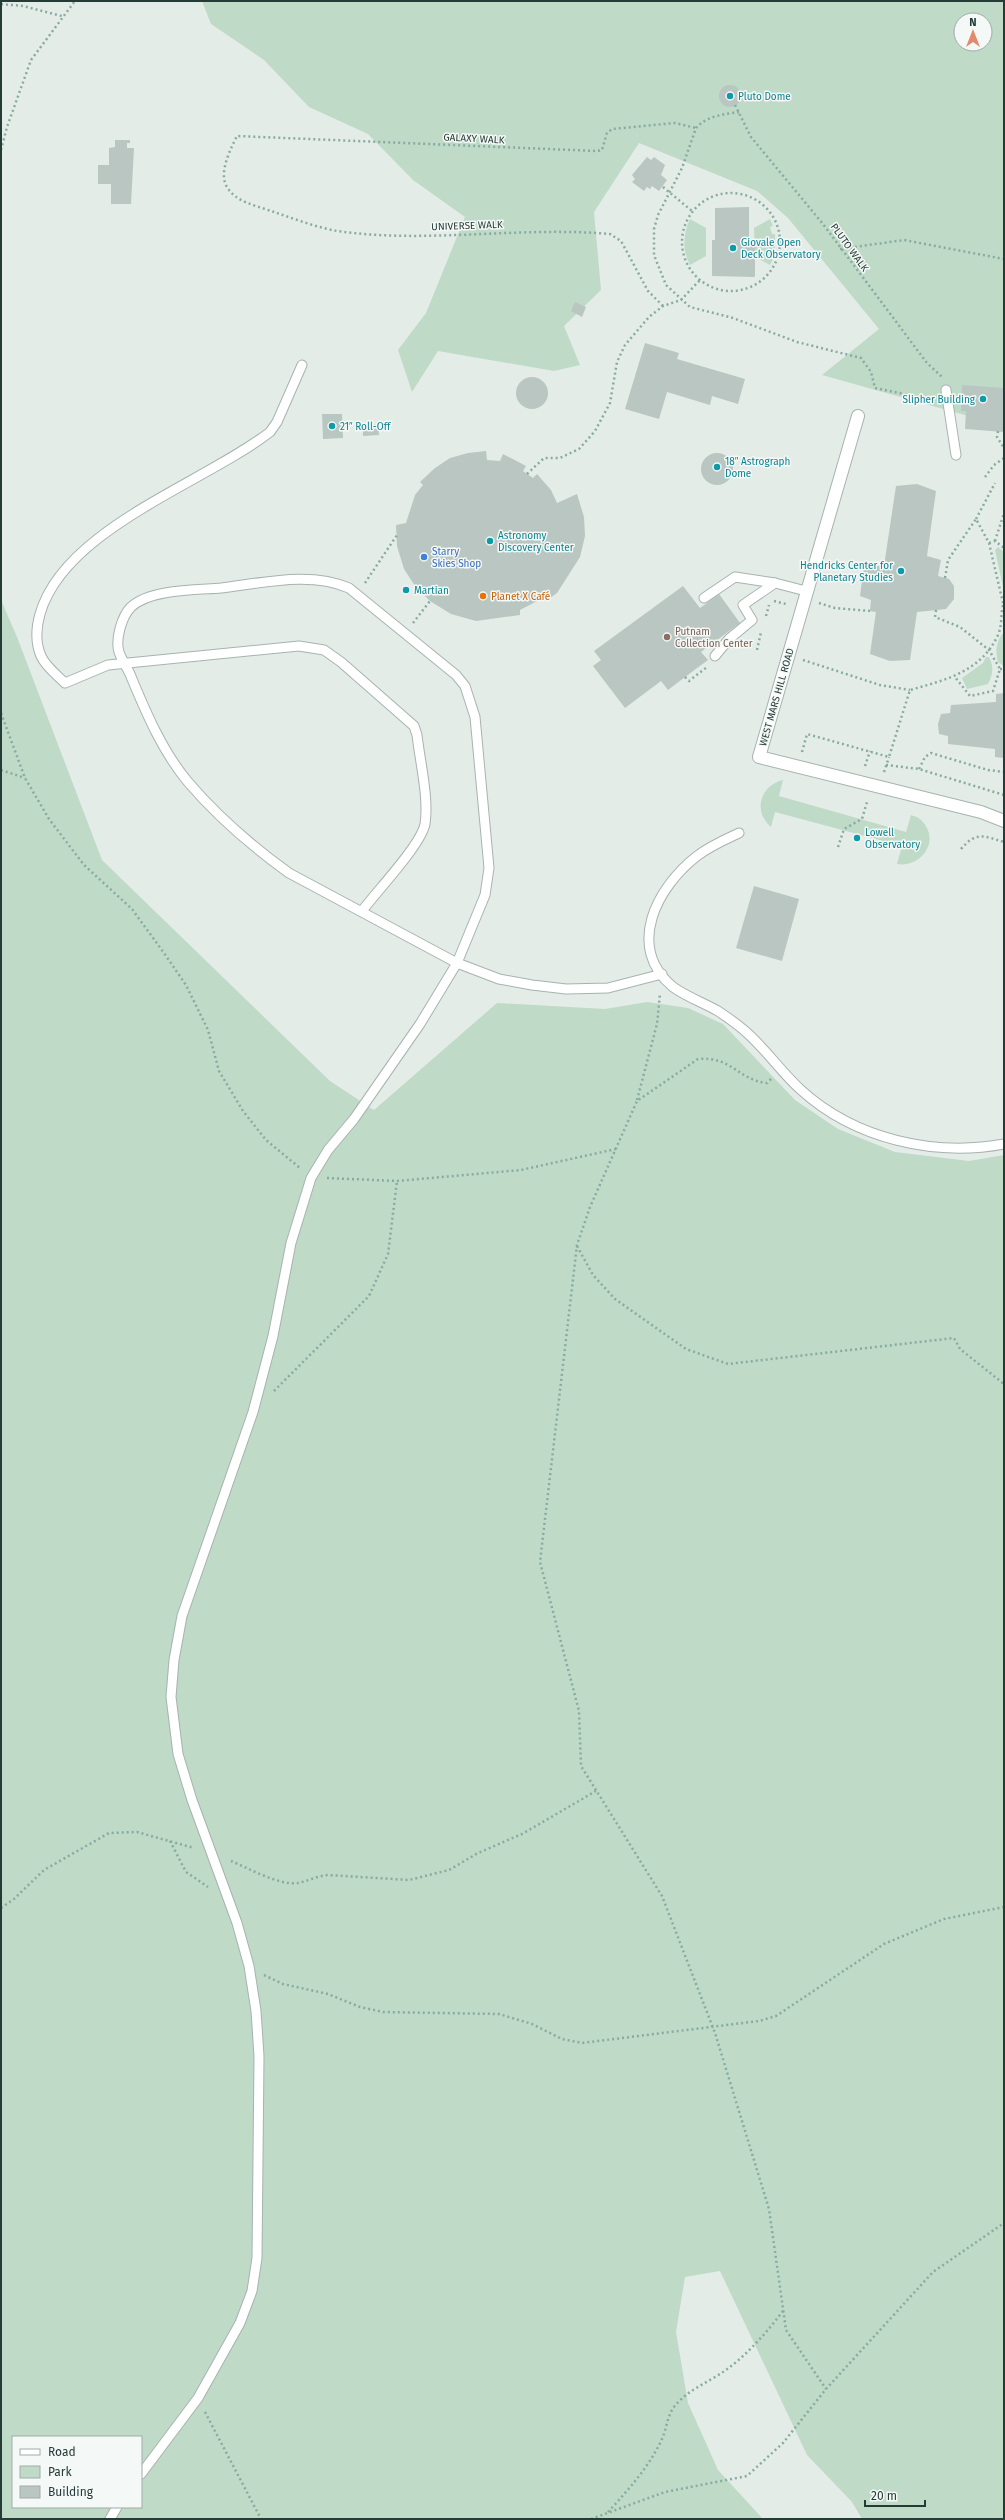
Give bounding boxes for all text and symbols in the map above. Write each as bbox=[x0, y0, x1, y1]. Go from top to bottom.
north arrow bbox=[953, 12, 993, 52]
text: N bbox=[969, 16, 977, 29]
marker: Pluto Dome bbox=[725, 91, 735, 101]
place label: Pluto Dome bbox=[738, 91, 791, 103]
street label: GALAXY WALK bbox=[443, 131, 505, 147]
street label: UNIVERSE WALK bbox=[431, 219, 503, 233]
street label: PLUTO WALK bbox=[828, 221, 871, 274]
place label: Giovale Open Deck Observatory bbox=[741, 237, 821, 261]
marker: Giovale Open Deck Observatory bbox=[728, 243, 738, 253]
place label: Slipher Building bbox=[903, 394, 976, 406]
marker: Slipher Building bbox=[978, 394, 988, 404]
marker: 21″ Roll-Off bbox=[327, 421, 337, 431]
place label: 21″ Roll-Off bbox=[340, 421, 391, 433]
place label: 18″ Astrograph Dome bbox=[725, 456, 790, 480]
marker: 18″ Astrograph Dome bbox=[712, 462, 722, 472]
place label: Astronomy Discovery Center bbox=[498, 530, 574, 554]
marker: Astronomy Discovery Center bbox=[485, 536, 495, 546]
place label: Starry Skies Shop bbox=[432, 546, 481, 570]
marker: Starry Skies Shop bbox=[419, 552, 429, 562]
place label: Hendricks Center for Planetary Studies bbox=[800, 560, 893, 584]
marker: Hendricks Center for Planetary Studies bbox=[896, 566, 906, 576]
marker: Martian bbox=[401, 585, 411, 595]
place label: Martian bbox=[414, 585, 449, 597]
marker: Planet X Café bbox=[478, 591, 488, 601]
place label: Planet X Café bbox=[491, 591, 550, 603]
place label: Putnam Collection Center bbox=[675, 626, 753, 650]
marker: Putnam Collection Center bbox=[662, 632, 672, 642]
street label: WEST MARS HILL ROAD bbox=[757, 647, 797, 748]
place label: Lowell Observatory bbox=[865, 827, 920, 851]
marker: Lowell Observatory bbox=[852, 833, 862, 843]
legend bbox=[12, 2436, 142, 2508]
text: Road bbox=[48, 2445, 76, 2459]
text: Park bbox=[48, 2465, 72, 2479]
scale bar bbox=[865, 2482, 925, 2508]
text: Building bbox=[48, 2485, 94, 2499]
text: 20 m bbox=[871, 2489, 897, 2503]

